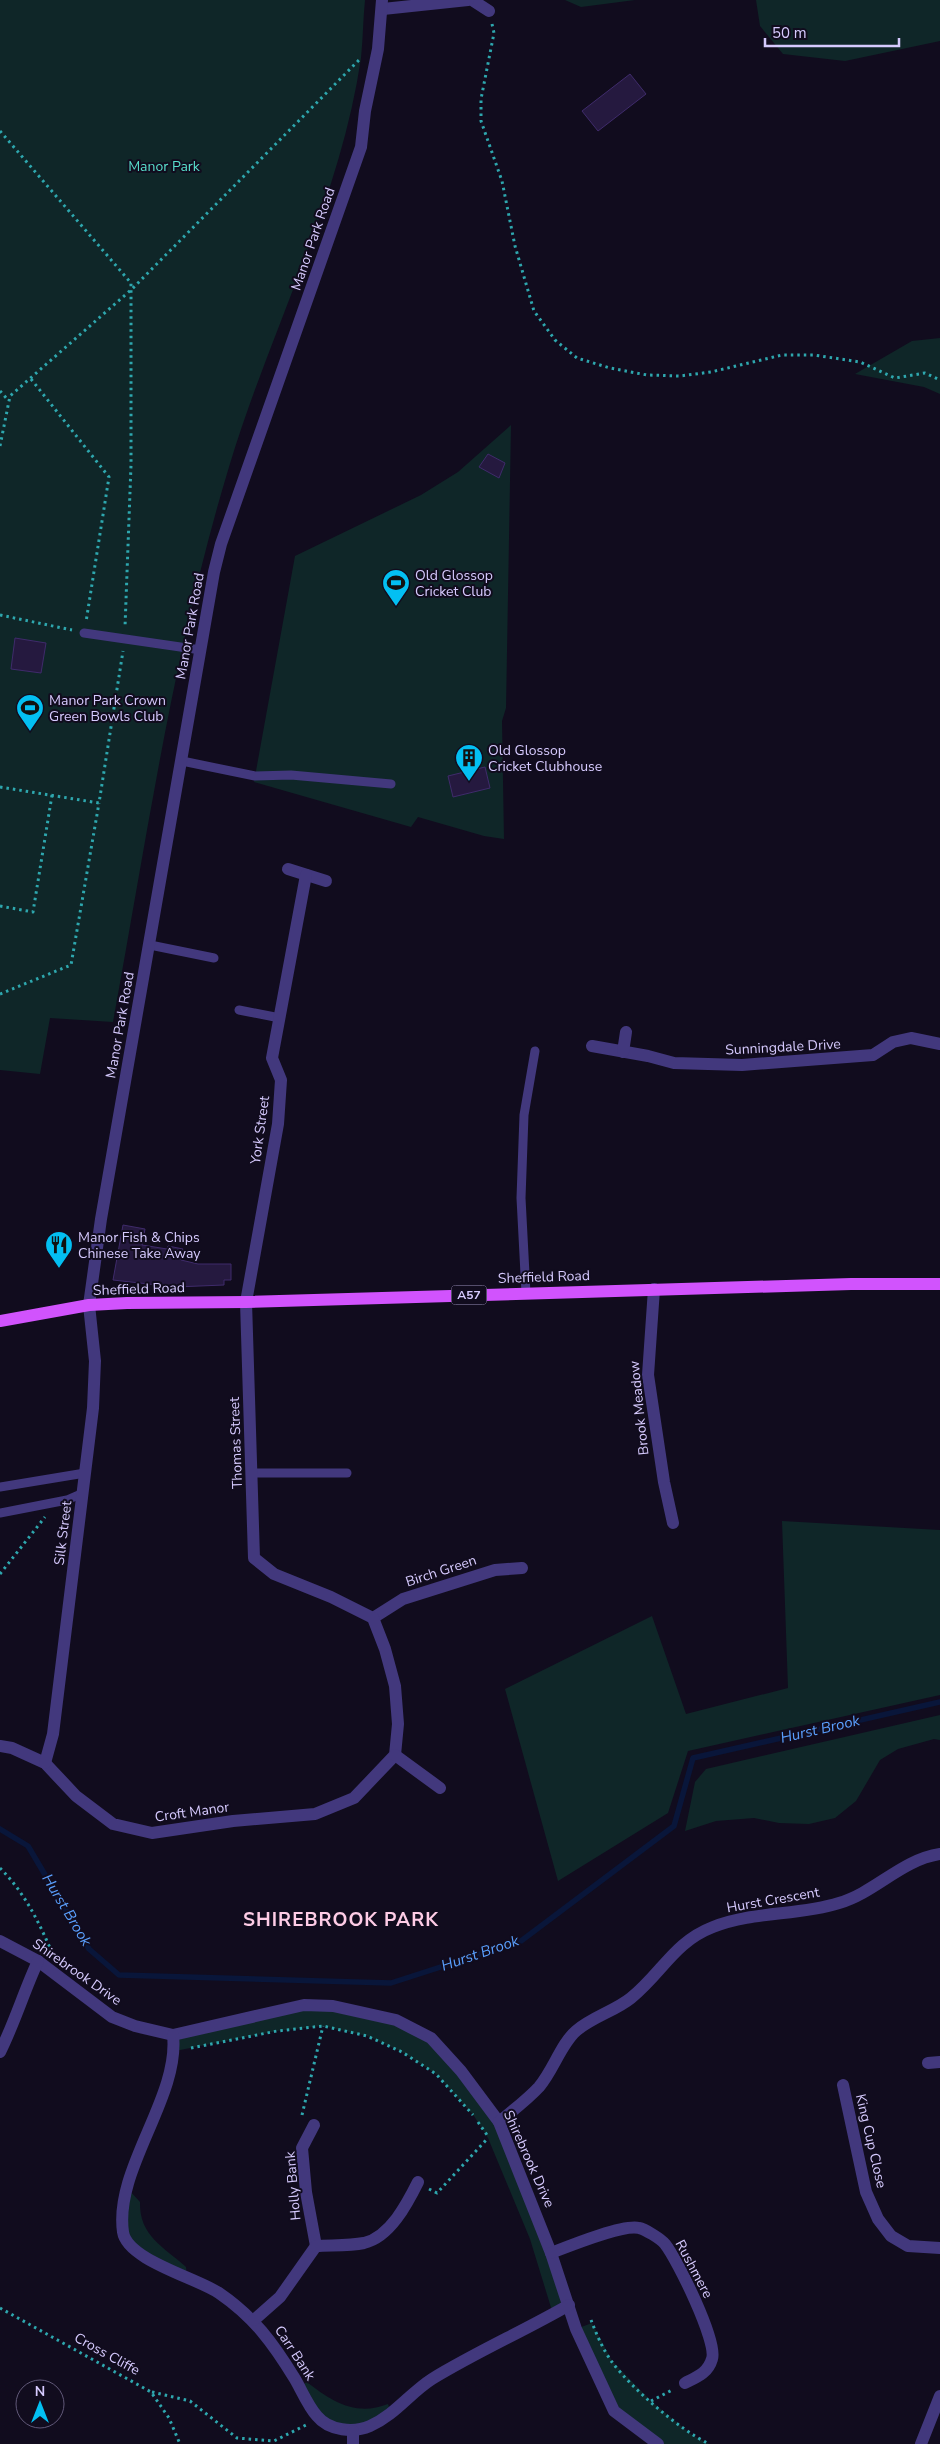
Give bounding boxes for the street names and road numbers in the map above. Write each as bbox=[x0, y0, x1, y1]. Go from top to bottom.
street label: Manor Park Road bbox=[286, 185, 340, 293]
street label: Manor Park Road bbox=[171, 571, 209, 681]
street label: Manor Park Road bbox=[101, 970, 139, 1080]
street label: Sunningdale Drive bbox=[725, 1034, 841, 1060]
street label: York Street bbox=[246, 1095, 274, 1166]
street label: Sheffield Road bbox=[498, 1266, 590, 1288]
street label: Sheffield Road bbox=[93, 1278, 185, 1300]
road number: A57 bbox=[452, 1286, 486, 1304]
street label: Brook Meadow bbox=[625, 1360, 653, 1456]
street label: Thomas Street bbox=[225, 1397, 247, 1489]
street label: Silk Street bbox=[50, 1500, 76, 1566]
street label: Birch Green bbox=[403, 1551, 479, 1591]
street label: Croft Manor bbox=[154, 1797, 230, 1827]
street label: Hurst Crescent bbox=[725, 1882, 821, 1917]
street label: Shirebrook Drive bbox=[29, 1934, 125, 2010]
street label: King Cup Close bbox=[851, 2092, 891, 2190]
street label: Shirebrook Drive bbox=[499, 2107, 559, 2211]
street label: Holly Bank bbox=[280, 2150, 305, 2221]
street label: Rushmere bbox=[671, 2236, 717, 2302]
street label: Carr Bank bbox=[270, 2322, 320, 2385]
street label: Cross Cliffe bbox=[71, 2328, 143, 2380]

